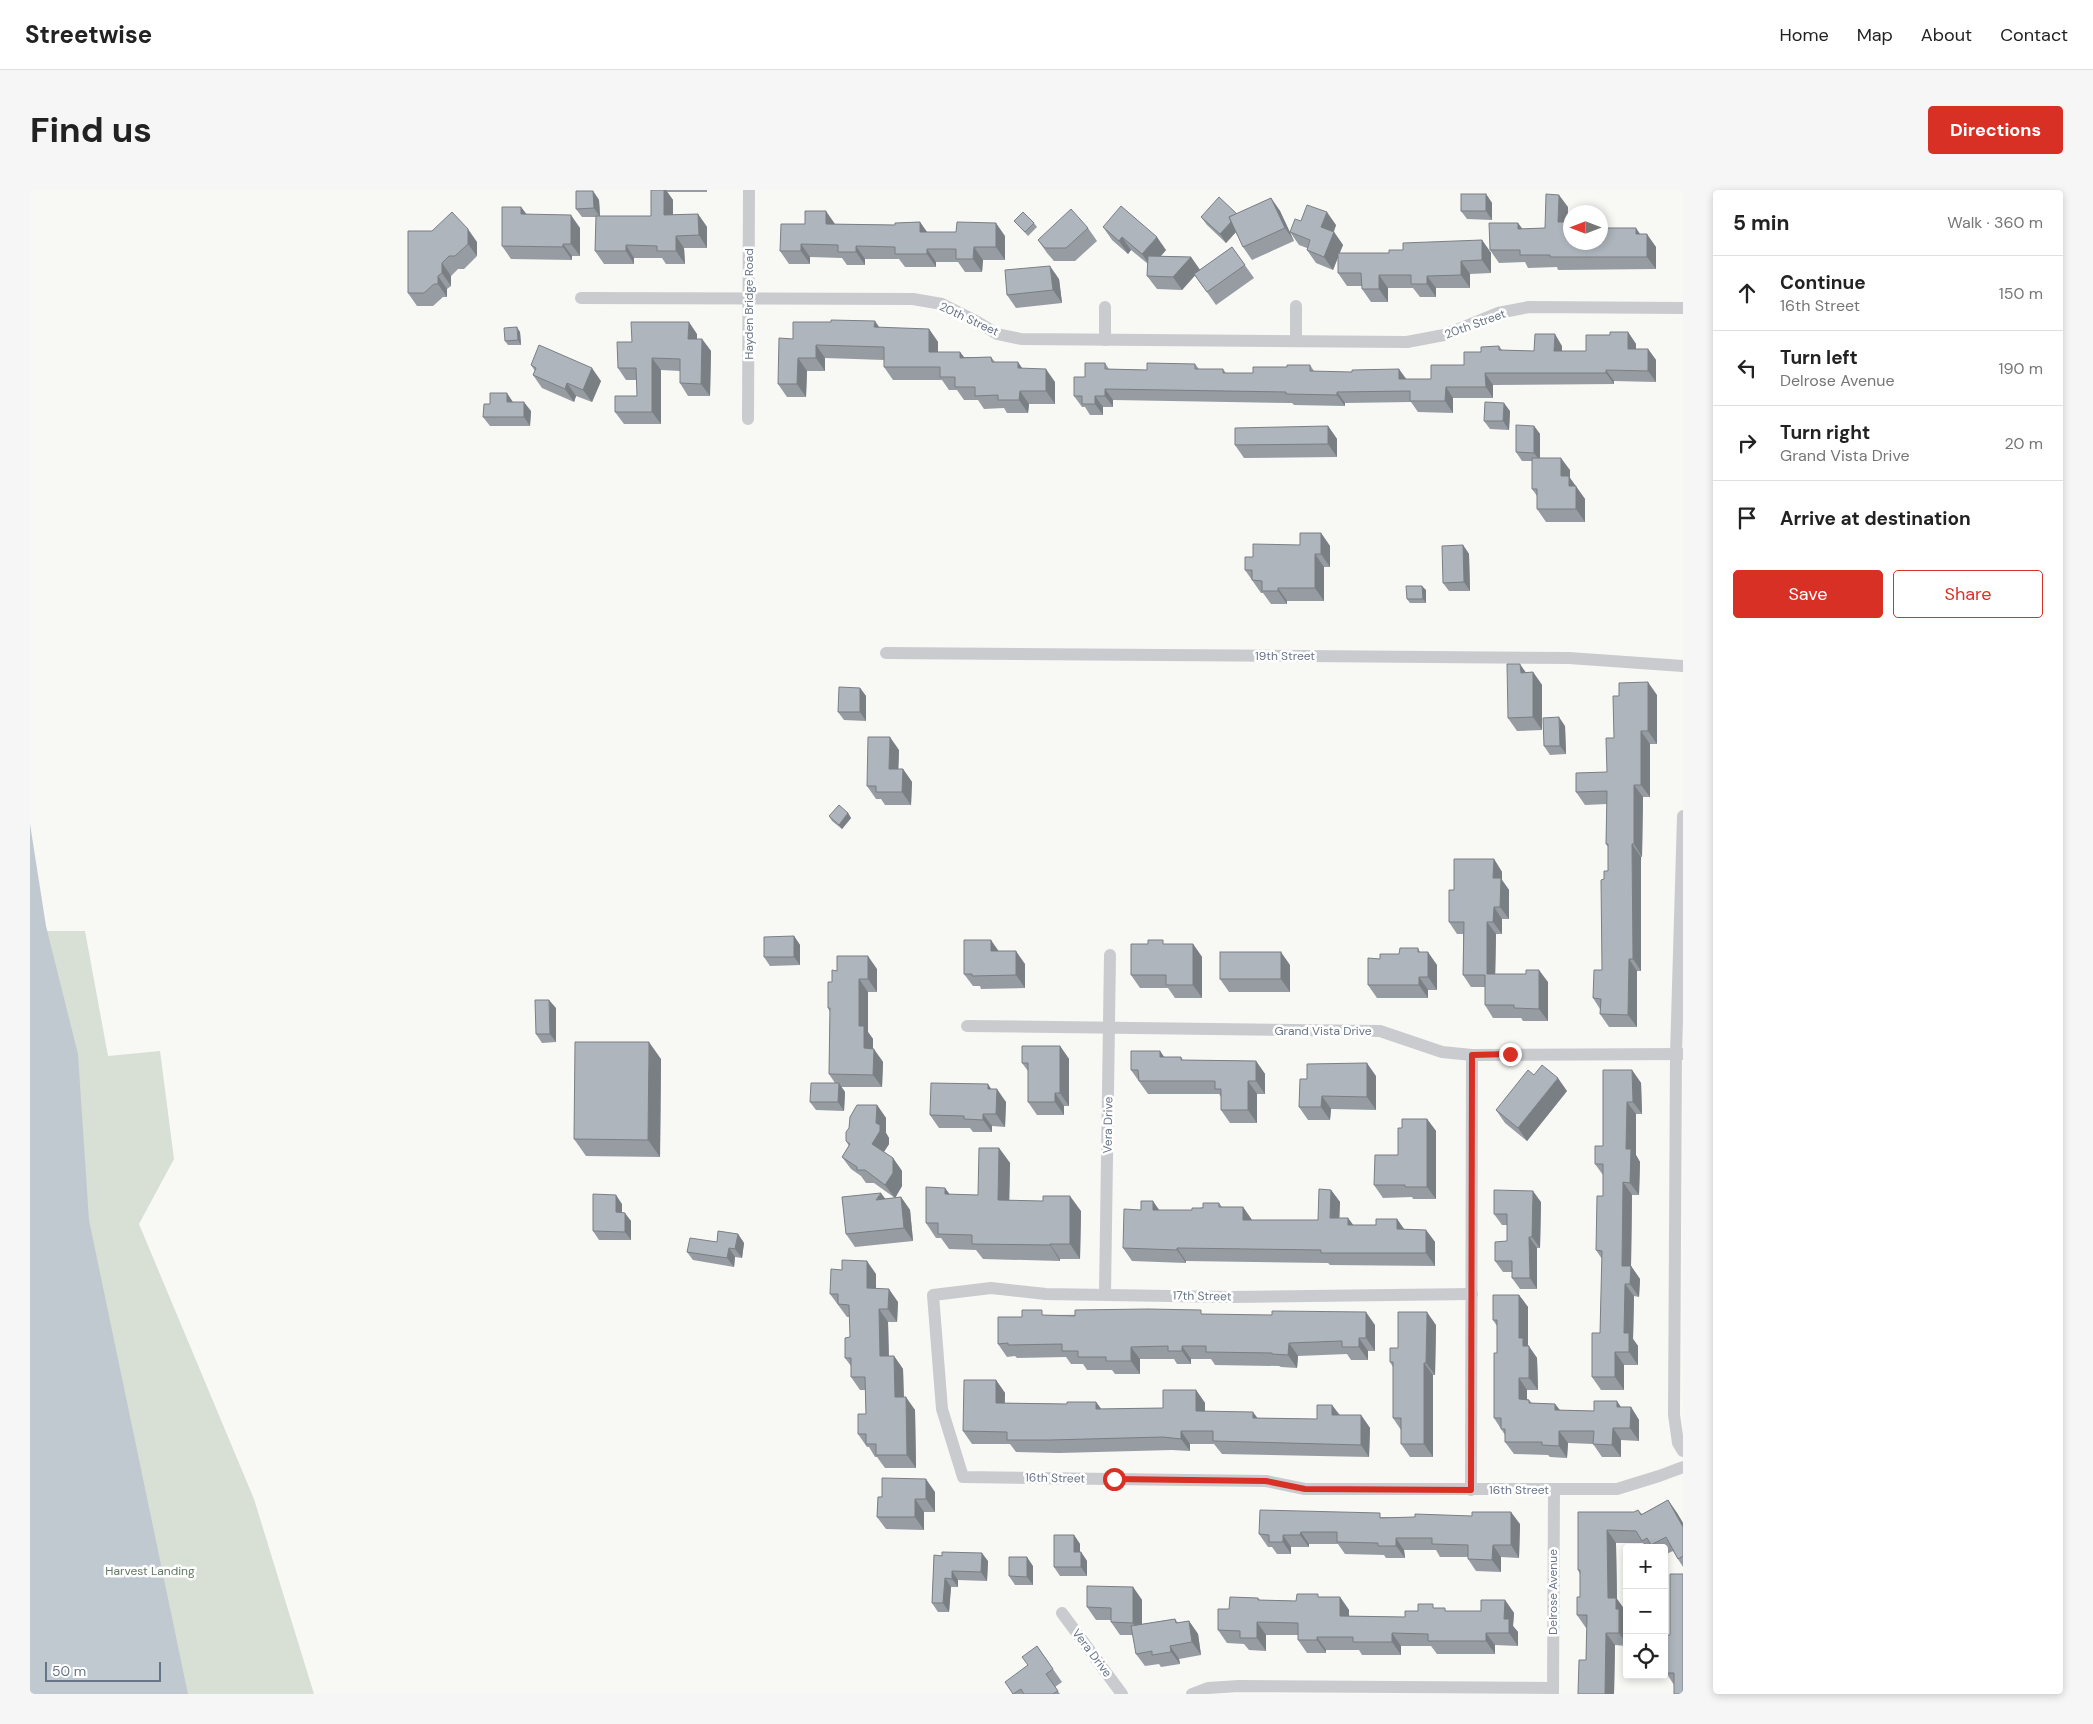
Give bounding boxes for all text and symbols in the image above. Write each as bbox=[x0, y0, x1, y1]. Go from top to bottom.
text: Streetwise bbox=[25, 19, 152, 50]
text: Home bbox=[1779, 23, 1829, 47]
text: Map bbox=[1857, 23, 1893, 47]
text: About bbox=[1921, 23, 1972, 47]
text: Contact bbox=[2000, 23, 2068, 47]
button: Directions bbox=[1928, 106, 2063, 154]
text: Find us bbox=[30, 107, 152, 153]
north arrow bbox=[1563, 205, 1608, 250]
text: 5 min bbox=[1733, 209, 1789, 237]
text: Walk · 360 m bbox=[1947, 212, 2043, 233]
street label: Hayden Bridge Road bbox=[741, 248, 757, 360]
text: Continue bbox=[1780, 270, 1866, 295]
icon: ahead bbox=[1733, 279, 1761, 307]
text: 150 m bbox=[1999, 283, 2043, 304]
text: 16th Street bbox=[1780, 295, 1860, 316]
street label: 20th Street bbox=[937, 298, 1002, 340]
street label: 20th Street bbox=[1442, 305, 1508, 342]
text: Turn left bbox=[1780, 345, 1858, 370]
icon: left bbox=[1733, 354, 1761, 382]
text: 190 m bbox=[1999, 358, 2043, 379]
text: Delrose Avenue bbox=[1780, 370, 1895, 391]
text: Turn right bbox=[1780, 420, 1870, 445]
icon: right bbox=[1733, 429, 1761, 457]
text: 20 m bbox=[2004, 433, 2043, 454]
text: Grand Vista Drive bbox=[1780, 445, 1910, 466]
icon: arrive bbox=[1733, 504, 1761, 532]
text: Arrive at destination bbox=[1780, 506, 1971, 531]
button: Save bbox=[1733, 570, 1883, 618]
button: Share bbox=[1893, 570, 2043, 618]
street label: 19th Street bbox=[1255, 648, 1315, 664]
street label: Grand Vista Drive bbox=[1274, 1023, 1372, 1039]
route end bbox=[1499, 1043, 1522, 1066]
street label: Vera Drive bbox=[1100, 1096, 1116, 1153]
street label: 17th Street bbox=[1172, 1287, 1232, 1305]
route start bbox=[1103, 1468, 1126, 1491]
street label: 16th Street bbox=[1025, 1469, 1085, 1487]
street label: 16th Street bbox=[1489, 1482, 1549, 1498]
map controls bbox=[1623, 1544, 1668, 1679]
button: + bbox=[1623, 1544, 1668, 1589]
street label: Delrose Avenue bbox=[1545, 1549, 1561, 1635]
park label: Harvest Landing bbox=[105, 1563, 195, 1579]
button: − bbox=[1623, 1589, 1668, 1634]
street label: Vera Drive bbox=[1069, 1626, 1116, 1681]
button: locate bbox=[1623, 1634, 1668, 1679]
scale bar bbox=[45, 1659, 161, 1682]
text: 50 m bbox=[52, 1662, 86, 1680]

